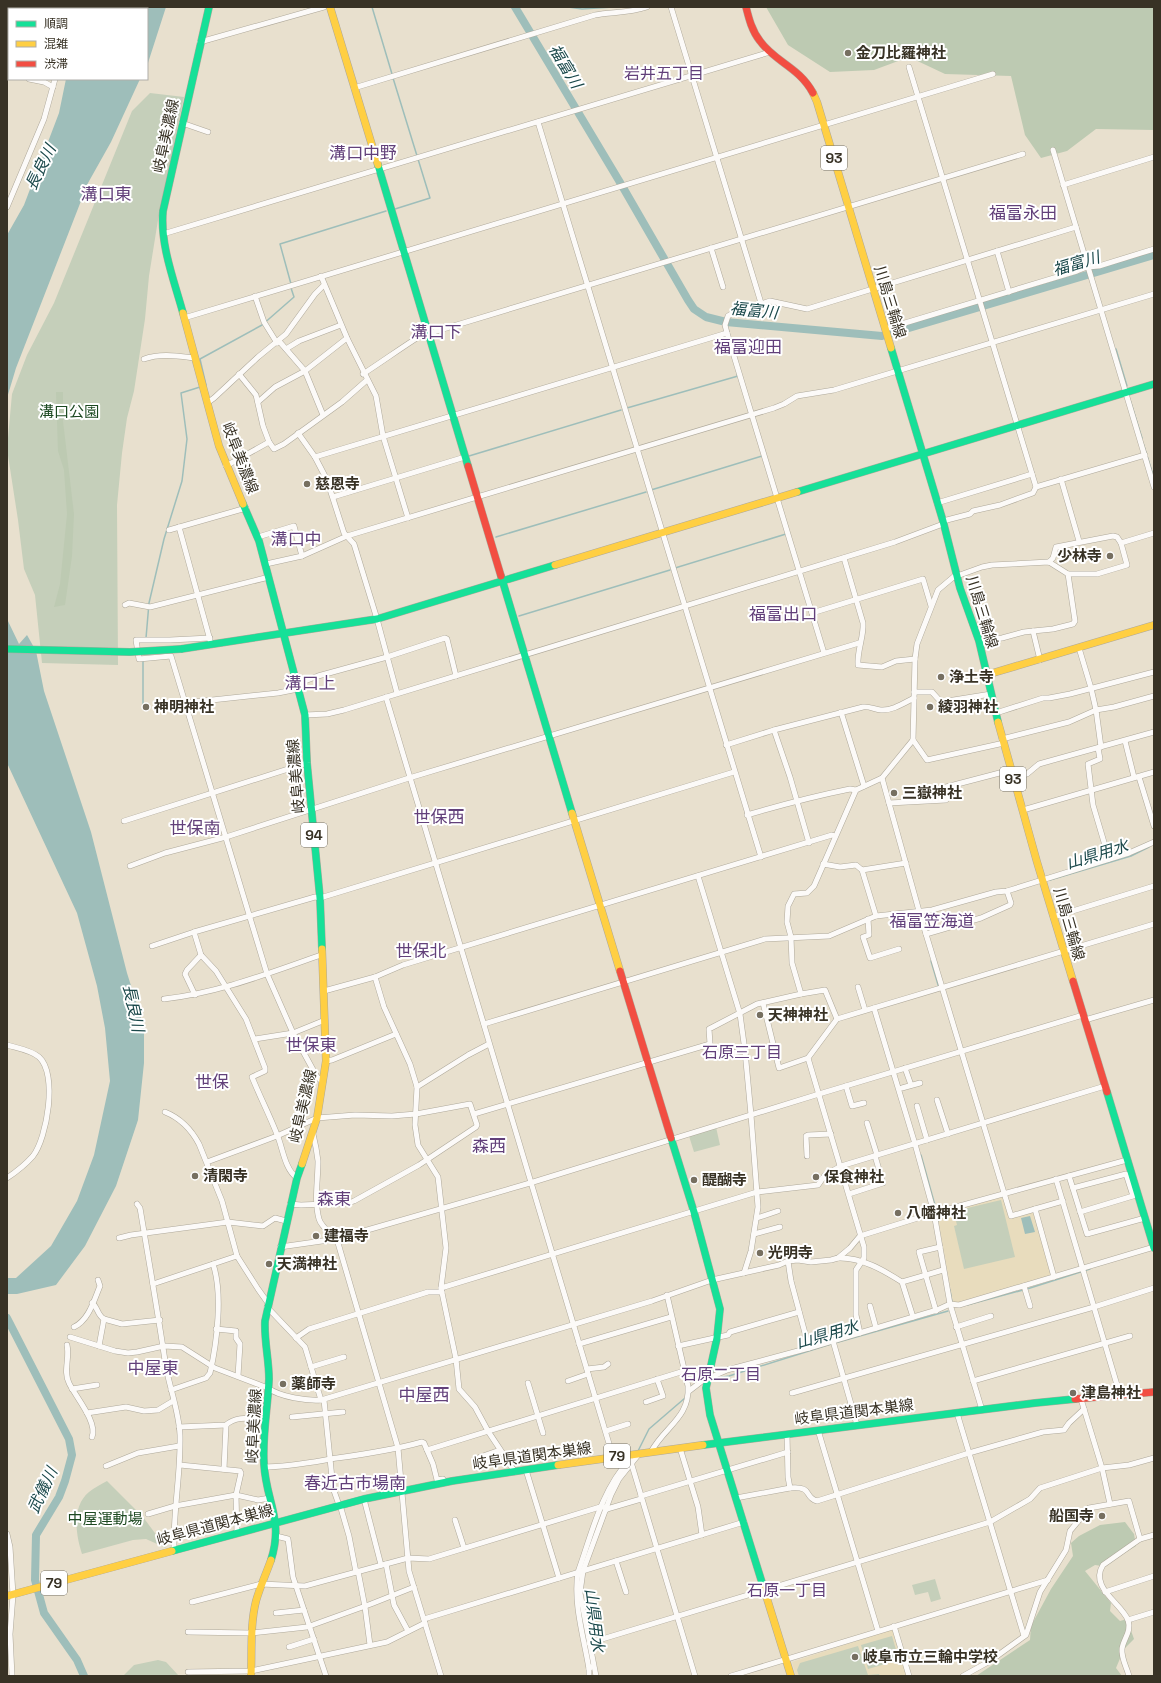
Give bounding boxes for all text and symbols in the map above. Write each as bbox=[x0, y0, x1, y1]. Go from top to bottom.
legend bbox=[8, 8, 148, 80]
text: 順調 bbox=[44, 16, 68, 32]
text: 混雑 bbox=[44, 36, 68, 52]
water label: 福富川 bbox=[544, 40, 588, 94]
place label: 金刀比羅神社 bbox=[856, 43, 946, 62]
marker: 金刀比羅神社 bbox=[843, 48, 853, 58]
text: 渋滞 bbox=[44, 56, 68, 72]
district label: 岩井五丁目 bbox=[624, 63, 704, 84]
street label: 岐阜美濃線 bbox=[148, 97, 183, 175]
water label: 長良川 bbox=[20, 139, 61, 193]
district label: 溝口中野 bbox=[329, 142, 397, 164]
road number: 93 bbox=[821, 146, 847, 170]
district label: 溝口東 bbox=[81, 183, 132, 205]
district label: 福富永田 bbox=[989, 202, 1057, 224]
water label: 福富川 bbox=[1050, 246, 1104, 281]
street label: 川島三輪線 bbox=[870, 263, 911, 341]
water label: 福富川 bbox=[729, 298, 781, 324]
district label: 溝口下 bbox=[411, 321, 462, 343]
district label: 福富迎田 bbox=[714, 336, 782, 358]
park label: 溝口公園 bbox=[39, 402, 99, 421]
street label: 岐阜美濃線 bbox=[218, 419, 263, 496]
place label: 慈恩寺 bbox=[315, 474, 360, 493]
marker: 慈恩寺 bbox=[302, 479, 312, 489]
district label: 溝口中 bbox=[271, 528, 322, 550]
place label: 少林寺 bbox=[1057, 546, 1102, 565]
marker: 少林寺 bbox=[1105, 551, 1115, 561]
street label: 川島三輪線 bbox=[962, 573, 1003, 651]
district label: 福富出口 bbox=[749, 603, 817, 625]
place label: 浄土寺 bbox=[949, 667, 994, 686]
district label: 溝口上 bbox=[285, 672, 336, 694]
marker: 浄土寺 bbox=[936, 672, 946, 682]
place label: 神明神社 bbox=[153, 697, 214, 716]
place label: 綾羽神社 bbox=[938, 697, 998, 716]
marker: 神明神社 bbox=[141, 702, 151, 712]
marker: 綾羽神社 bbox=[925, 702, 935, 712]
street label: 岐阜美濃線 bbox=[283, 738, 308, 814]
road number: 93 bbox=[1000, 767, 1026, 791]
place label: 三嶽神社 bbox=[902, 783, 962, 802]
marker: 三嶽神社 bbox=[889, 788, 899, 798]
district label: 世保西 bbox=[414, 806, 465, 828]
district label: 世保南 bbox=[170, 817, 221, 839]
road number: 94 bbox=[301, 823, 327, 847]
water label: 山県用水 bbox=[1063, 834, 1133, 874]
street label: 川島三輪線 bbox=[1050, 885, 1089, 963]
district label: 福富笠海道 bbox=[890, 910, 975, 932]
district label: 世保北 bbox=[396, 940, 447, 962]
water label: 長良川 bbox=[118, 982, 149, 1036]
place label: 天神神社 bbox=[768, 1005, 828, 1024]
marker: 天神神社 bbox=[755, 1010, 765, 1020]
district label: 世保東 bbox=[286, 1034, 337, 1056]
district label: 石原三丁目 bbox=[702, 1042, 782, 1063]
street label: 岐阜美濃線 bbox=[285, 1067, 320, 1145]
district label: 世保 bbox=[195, 1071, 229, 1093]
district label: 森西 bbox=[472, 1135, 506, 1157]
place label: 清閑寺 bbox=[203, 1166, 248, 1185]
place label: 保食神社 bbox=[824, 1167, 884, 1186]
place label: 醍醐寺 bbox=[702, 1170, 747, 1189]
marker: 清閑寺 bbox=[190, 1171, 200, 1181]
marker: 保食神社 bbox=[811, 1172, 821, 1182]
marker: 醍醐寺 bbox=[689, 1175, 699, 1185]
district label: 森東 bbox=[317, 1188, 351, 1210]
place label: 八幡神社 bbox=[906, 1203, 966, 1222]
marker: 八幡神社 bbox=[893, 1208, 903, 1218]
place label: 建福寺 bbox=[324, 1226, 369, 1245]
marker: 建福寺 bbox=[311, 1231, 321, 1241]
place label: 光明寺 bbox=[768, 1243, 813, 1262]
marker: 光明寺 bbox=[755, 1248, 765, 1258]
place label: 天満神社 bbox=[277, 1254, 337, 1273]
marker: 天満神社 bbox=[264, 1259, 274, 1269]
water label: 山県用水 bbox=[793, 1315, 863, 1353]
district label: 中屋東 bbox=[128, 1357, 179, 1379]
district label: 石原二丁目 bbox=[681, 1364, 761, 1385]
place label: 薬師寺 bbox=[291, 1374, 336, 1393]
marker: 薬師寺 bbox=[278, 1379, 288, 1389]
place label: 津島神社 bbox=[1081, 1383, 1141, 1402]
district label: 中屋西 bbox=[399, 1384, 450, 1406]
street label: 岐阜美濃線 bbox=[242, 1388, 265, 1464]
marker: 津島神社 bbox=[1068, 1388, 1078, 1398]
street label: 岐阜県道関本巣線 bbox=[793, 1395, 915, 1428]
street label: 岐阜県道関本巣線 bbox=[471, 1438, 593, 1473]
road number: 79 bbox=[604, 1444, 630, 1468]
water label: 武儀川 bbox=[23, 1462, 63, 1516]
district label: 春近古市場南 bbox=[304, 1472, 406, 1494]
street label: 岐阜県道関本巣線 bbox=[154, 1500, 275, 1549]
place label: 船国寺 bbox=[1049, 1506, 1094, 1525]
park label: 中屋運動場 bbox=[67, 1509, 143, 1528]
marker: 船国寺 bbox=[1097, 1511, 1107, 1521]
road number: 79 bbox=[41, 1571, 67, 1595]
district label: 石原一丁目 bbox=[747, 1580, 827, 1601]
water label: 山県用水 bbox=[580, 1587, 609, 1655]
place label: 岐阜市立三輪中学校 bbox=[863, 1647, 998, 1666]
marker: 岐阜市立三輪中学校 bbox=[850, 1652, 860, 1662]

